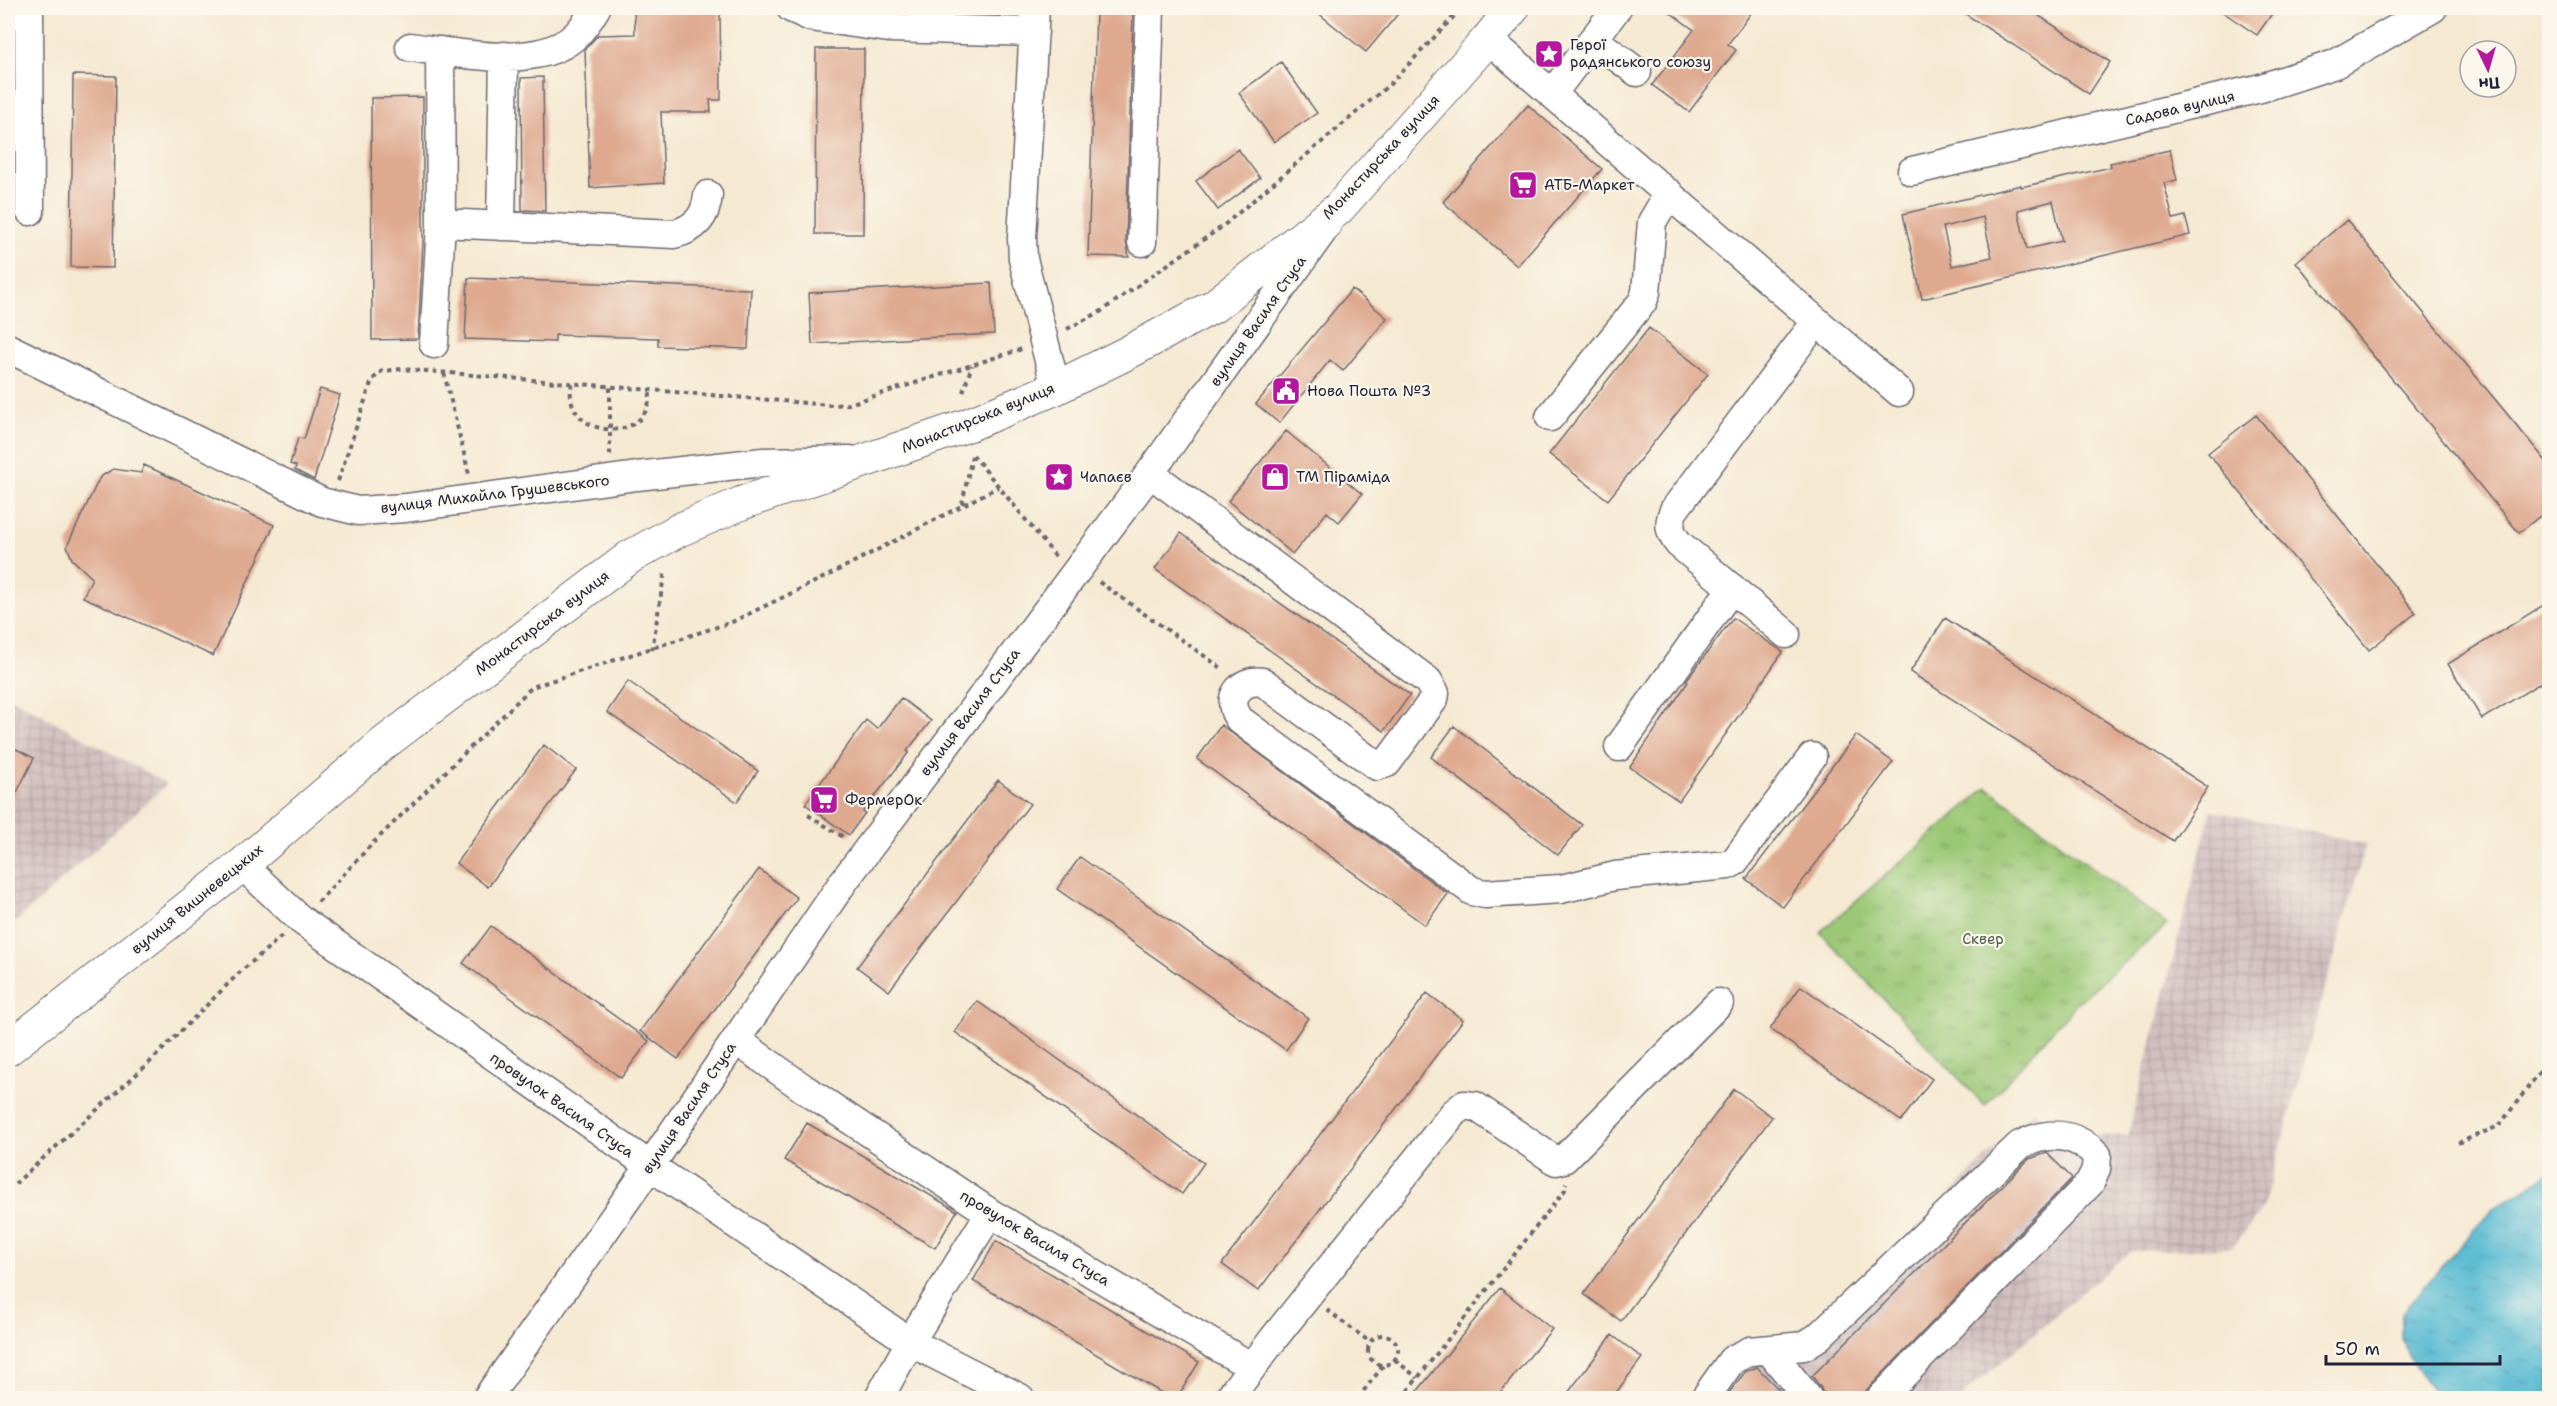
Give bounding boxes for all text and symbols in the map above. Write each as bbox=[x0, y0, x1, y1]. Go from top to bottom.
place label: Герої радянського союзу bbox=[1570, 35, 1711, 72]
place icon: Герої радянського союзу bbox=[1533, 38, 1565, 70]
north arrow bbox=[2458, 39, 2518, 99]
text: Пн bbox=[2478, 72, 2501, 95]
street label: Садова вулиця bbox=[2123, 86, 2237, 130]
street label: Монастирська вулиця bbox=[1318, 90, 1444, 224]
supermarket icon: АТБ-Маркет bbox=[1507, 169, 1539, 201]
place label: АТБ-Маркет bbox=[1544, 175, 1635, 195]
street label: вулиця Василя Стуса bbox=[1205, 251, 1311, 390]
public building icon: Нова Пошта №3 bbox=[1270, 375, 1302, 407]
street label: Монастирська вулиця bbox=[898, 378, 1058, 458]
place label: Нова Пошта №3 bbox=[1307, 381, 1431, 401]
place icon: Чапаєв bbox=[1043, 461, 1075, 493]
shop icon: ТМ Піраміда bbox=[1259, 461, 1291, 493]
place label: Чапаєв bbox=[1080, 467, 1132, 487]
place label: ТМ Піраміда bbox=[1296, 467, 1391, 487]
street label: вулиця Михайла Грушевського bbox=[379, 470, 611, 518]
street label: Монастирська вулиця bbox=[471, 566, 613, 680]
street label: вулиця Василя Стуса bbox=[915, 643, 1025, 780]
supermarket icon: ФермерОк bbox=[808, 784, 840, 816]
place label: ФермерОк bbox=[845, 790, 922, 810]
street label: вулиця Вишневецьких bbox=[127, 839, 267, 959]
park label: Сквер bbox=[1962, 929, 2004, 949]
street label: вулиця Василя Стуса bbox=[637, 1038, 741, 1178]
street label: провулок Василя Стуса bbox=[486, 1048, 638, 1163]
street label: провулок Василя Стуса bbox=[957, 1185, 1114, 1291]
scale bar bbox=[2326, 1328, 2500, 1366]
text: 50 m bbox=[2335, 1337, 2380, 1361]

